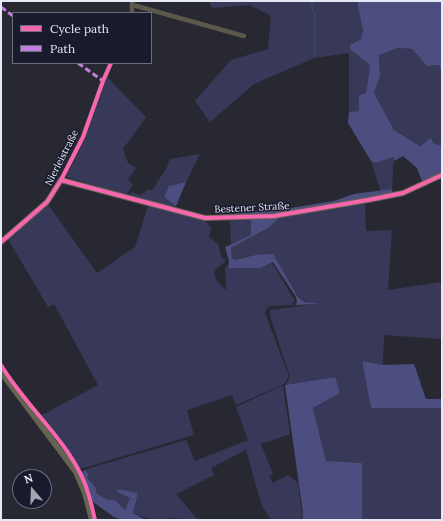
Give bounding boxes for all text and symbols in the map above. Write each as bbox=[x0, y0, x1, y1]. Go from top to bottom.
legend bbox=[12, 12, 152, 64]
text: Cycle path bbox=[50, 21, 109, 36]
text: Path bbox=[50, 41, 75, 56]
street label: Nierleistraße bbox=[43, 128, 81, 188]
street label: Bestener Straße bbox=[214, 200, 290, 216]
north arrow bbox=[12, 469, 52, 509]
text: N bbox=[22, 471, 35, 487]

